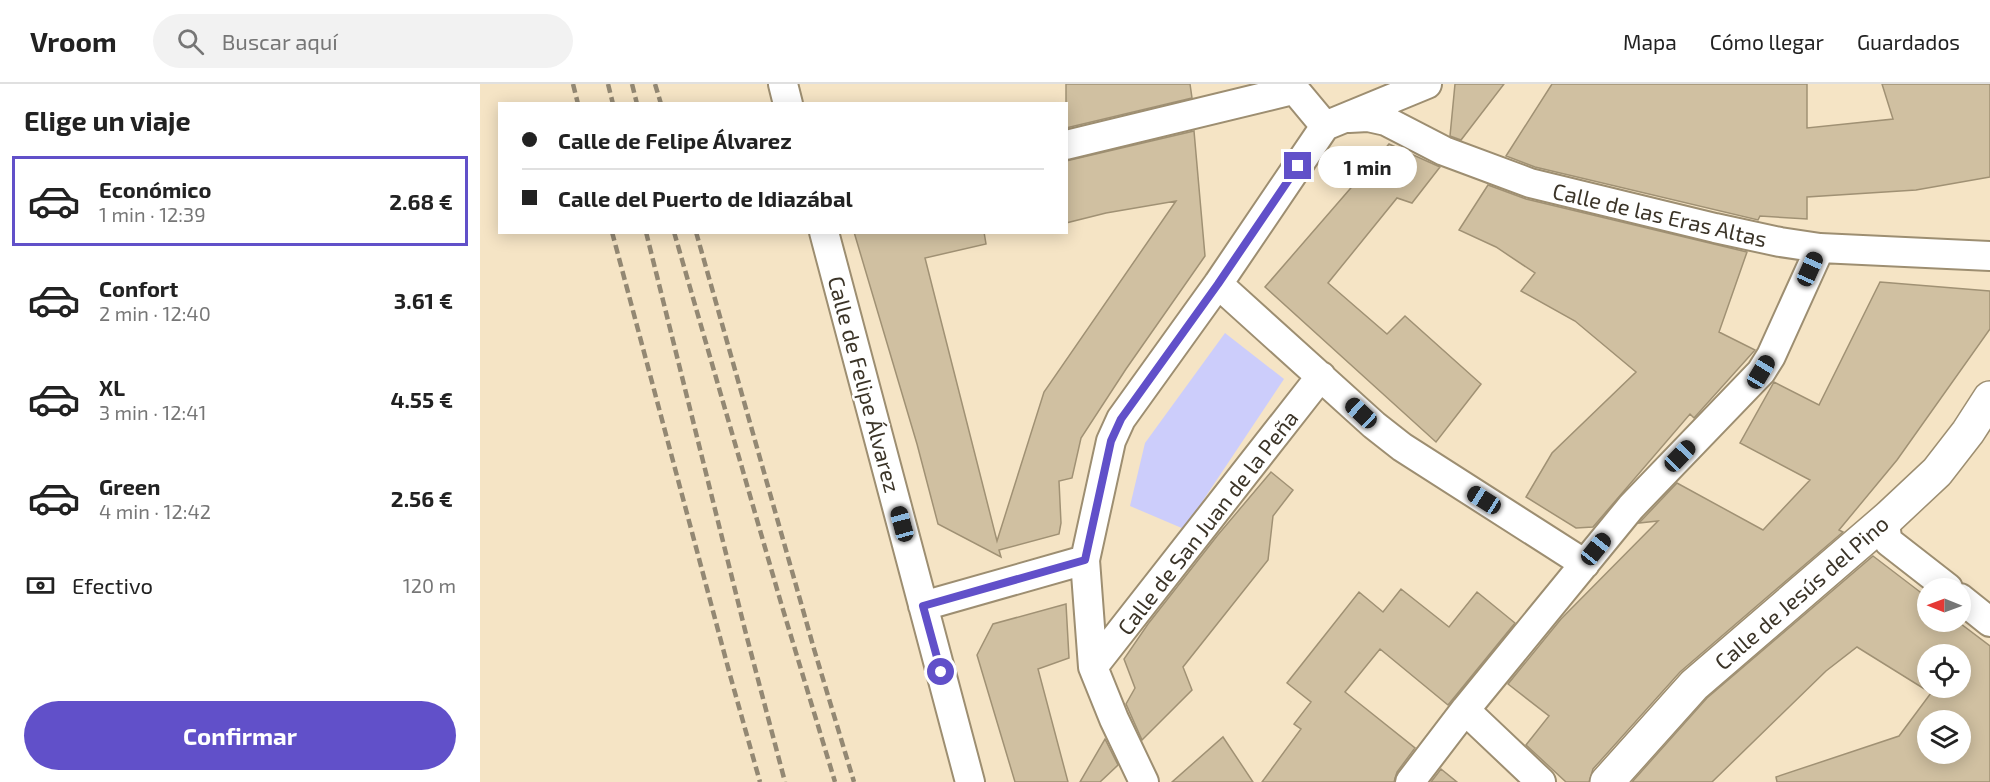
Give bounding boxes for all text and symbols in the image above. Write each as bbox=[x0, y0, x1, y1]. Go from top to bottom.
search box bbox=[153, 14, 573, 68]
text: Vroom bbox=[30, 24, 117, 58]
icon: search bbox=[174, 25, 207, 58]
text: Buscar aquí bbox=[222, 28, 338, 54]
text: Mapa bbox=[1623, 29, 1677, 54]
text: Cómo llegar bbox=[1710, 29, 1824, 54]
text: Guardados bbox=[1857, 29, 1960, 54]
text: Elige un viaje bbox=[24, 104, 191, 136]
text: Calle de Felipe Álvarez bbox=[558, 127, 792, 153]
callout: 1 min bbox=[1319, 145, 1418, 187]
route end bbox=[1284, 152, 1311, 179]
text: 1 min bbox=[1343, 155, 1392, 179]
icon: car bbox=[27, 174, 81, 228]
text: Económico bbox=[99, 176, 211, 202]
street label: Calle de las Eras Altas bbox=[1550, 177, 1770, 251]
text: Calle del Puerto de Idiazábal bbox=[558, 185, 853, 211]
text: 2.68 € bbox=[389, 188, 453, 214]
text: 1 min · 12:39 bbox=[99, 202, 206, 226]
car bbox=[1794, 249, 1826, 289]
icon: car bbox=[27, 273, 81, 327]
street label: Calle de Felipe Álvarez bbox=[824, 273, 906, 495]
text: Confort bbox=[99, 275, 178, 301]
text: 3.61 € bbox=[394, 287, 453, 313]
text: 2 min · 12:40 bbox=[99, 301, 211, 325]
car bbox=[1744, 352, 1778, 392]
icon: car bbox=[27, 372, 81, 426]
text: XL bbox=[99, 374, 125, 400]
text: 4.55 € bbox=[390, 386, 453, 412]
car bbox=[1342, 394, 1380, 432]
text: 3 min · 12:41 bbox=[99, 400, 207, 424]
street label: Calle de San Juan de la Peña bbox=[1111, 405, 1303, 639]
car bbox=[1661, 437, 1699, 475]
icon: car bbox=[27, 471, 81, 525]
text: Green bbox=[99, 473, 161, 499]
car bbox=[1464, 483, 1504, 517]
text: 2.56 € bbox=[391, 485, 453, 511]
text: 4 min · 12:42 bbox=[99, 499, 211, 523]
car bbox=[889, 504, 915, 544]
street label: Calle de Jesús del Pino bbox=[1709, 510, 1893, 674]
car bbox=[1578, 529, 1614, 569]
icon: cash bbox=[24, 569, 57, 602]
text: Efectivo bbox=[72, 572, 153, 598]
text: 120 m bbox=[403, 573, 456, 597]
north arrow bbox=[1917, 578, 1971, 632]
map controls bbox=[1917, 578, 1971, 764]
button: locate bbox=[1917, 644, 1971, 698]
route start bbox=[927, 658, 954, 685]
button: Confirmar bbox=[24, 701, 456, 770]
button: layers bbox=[1917, 710, 1971, 764]

